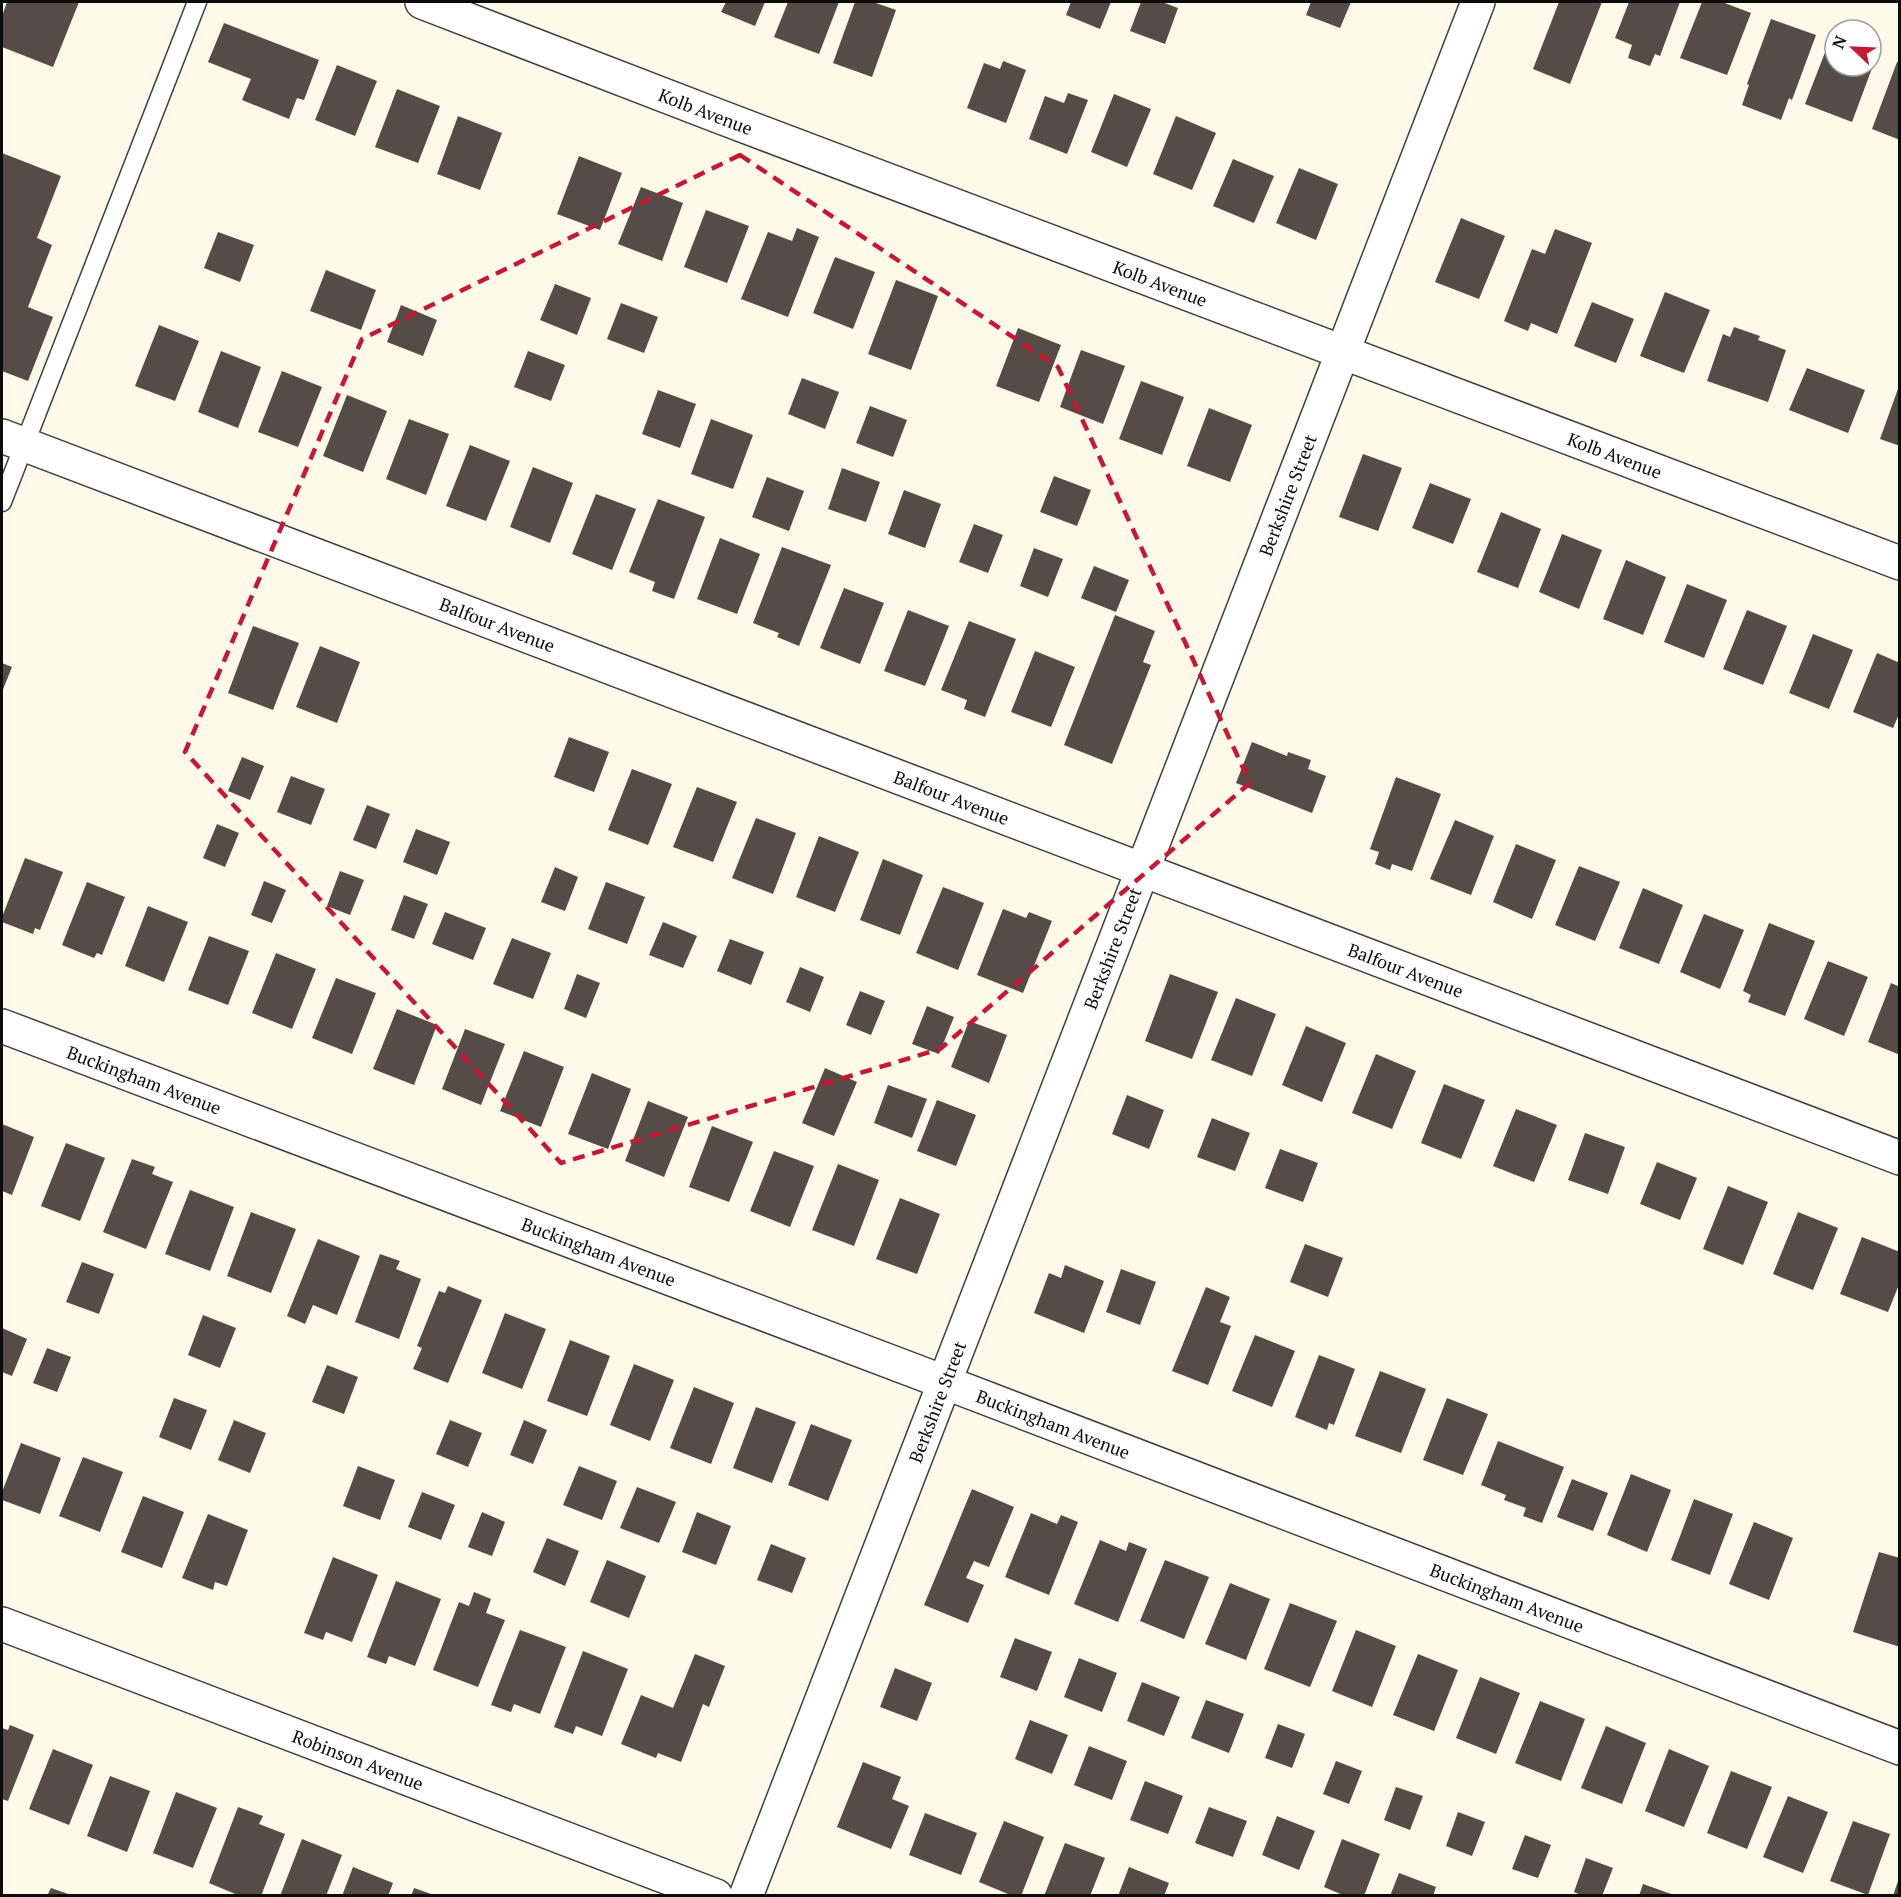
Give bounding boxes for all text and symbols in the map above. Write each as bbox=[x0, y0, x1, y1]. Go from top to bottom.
north arrow bbox=[1823, 18, 1883, 78]
text: N bbox=[1827, 32, 1852, 52]
street label: Kolb Avenue bbox=[655, 82, 756, 140]
street label: Kolb Avenue bbox=[1110, 255, 1211, 312]
street label: Kolb Avenue bbox=[1564, 426, 1665, 484]
street label: Berkshire Street bbox=[1253, 430, 1322, 559]
street label: Balfour Avenue bbox=[436, 592, 559, 657]
street label: Balfour Avenue bbox=[890, 764, 1013, 830]
street label: Berkshire Street bbox=[1078, 884, 1147, 1013]
street label: Balfour Avenue bbox=[1345, 937, 1467, 1003]
street label: Buckingham Avenue bbox=[64, 1040, 225, 1120]
street label: Buckingham Avenue bbox=[518, 1212, 679, 1292]
street label: Berkshire Street bbox=[903, 1337, 972, 1466]
street label: Buckingham Avenue bbox=[973, 1383, 1134, 1464]
street label: Buckingham Avenue bbox=[1427, 1557, 1587, 1638]
street label: Robinson Avenue bbox=[289, 1724, 427, 1796]

